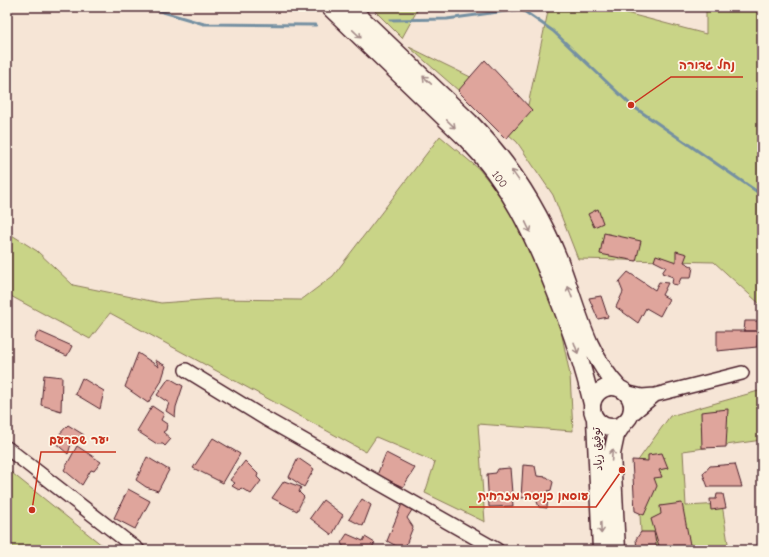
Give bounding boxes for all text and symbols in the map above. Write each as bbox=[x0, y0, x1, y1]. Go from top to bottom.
one-way arrow bbox=[352, 29, 362, 39]
callout: נחל גדורה bbox=[671, 53, 743, 77]
text: נחל גדורה bbox=[679, 58, 735, 72]
one-way arrow bbox=[422, 75, 432, 85]
one-way arrow bbox=[446, 119, 456, 129]
street label: 100 bbox=[489, 168, 510, 190]
one-way arrow bbox=[511, 170, 519, 181]
one-way arrow bbox=[525, 221, 532, 233]
one-way arrow bbox=[566, 287, 574, 299]
one-way arrow bbox=[573, 342, 581, 354]
street label: توفيق زياد bbox=[590, 426, 606, 471]
callout: יער שפרעם bbox=[41, 428, 116, 452]
text: יער שפרעם bbox=[49, 433, 109, 447]
one-way arrow bbox=[609, 449, 616, 462]
callout: עוסמן כניסה מזרחית bbox=[469, 483, 596, 507]
text: עוסמן כניסה מזרחית bbox=[478, 489, 589, 504]
one-way arrow bbox=[597, 521, 605, 534]

